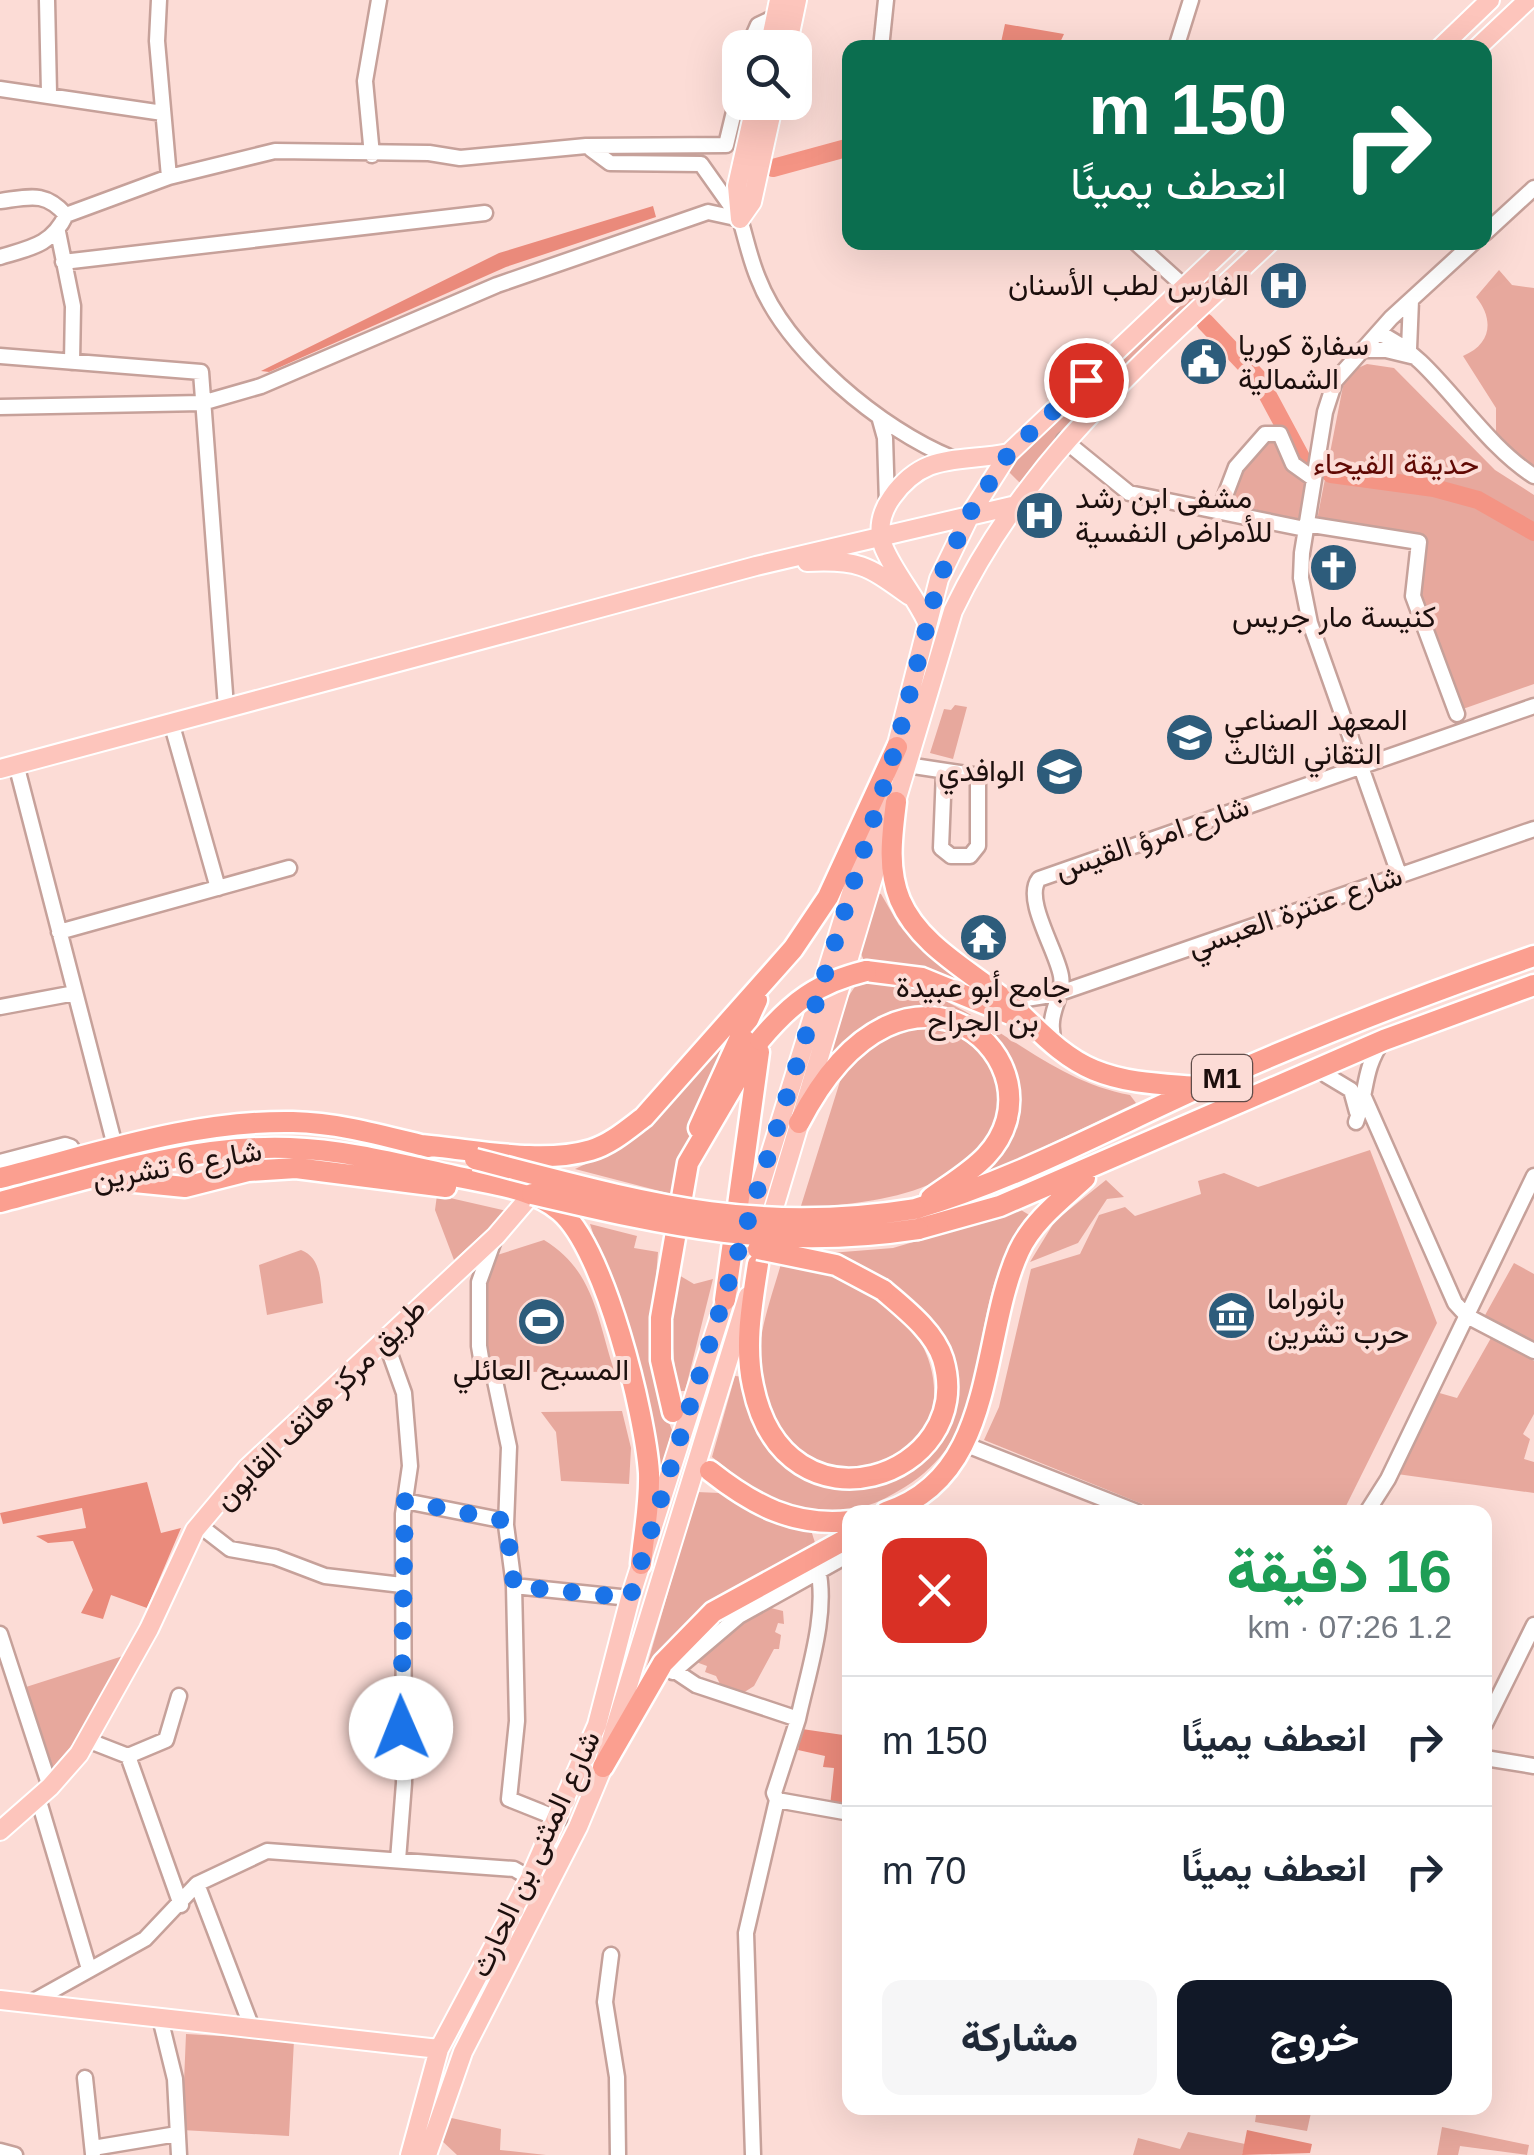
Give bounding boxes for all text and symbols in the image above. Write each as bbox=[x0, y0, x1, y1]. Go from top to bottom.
map controls bbox=[722, 30, 812, 120]
button: search bbox=[722, 30, 812, 120]
text: 150 m bbox=[1089, 71, 1287, 149]
icon: right bbox=[1322, 80, 1452, 210]
text: انعطف يمينًا bbox=[1070, 158, 1287, 209]
hospital icon: الفارس لطب الأسنان bbox=[1258, 259, 1310, 311]
place label: الفارس لطب الأسنان bbox=[1008, 268, 1249, 303]
place label: سفارة كوريا الشمالية bbox=[1238, 328, 1369, 396]
public building icon: سفارة كوريا الشمالية bbox=[1177, 336, 1229, 388]
pin bbox=[1044, 338, 1129, 423]
icon: arrive bbox=[1059, 353, 1114, 408]
park label: حديقة الفيحاء bbox=[1313, 447, 1479, 481]
place label: مشفى ابن رشد للأمراض النفسية bbox=[1075, 481, 1272, 550]
hospital icon: مشفى ابن رشد للأمراض النفسية bbox=[1014, 489, 1066, 541]
church icon: كنيسة مار جريس bbox=[1308, 542, 1360, 594]
place label: كنيسة مار جريس bbox=[1232, 600, 1436, 635]
place label: المعهد الصناعي التقاني الثالث bbox=[1224, 703, 1408, 778]
school or university icon: المعهد الصناعي التقاني الثالث bbox=[1163, 711, 1215, 763]
school or university icon: الوافدي bbox=[1034, 745, 1086, 797]
place label: الوافدي bbox=[938, 754, 1025, 795]
street label: شارع امرؤ القيس bbox=[1051, 789, 1254, 890]
street label: شارع عنترة العبسي bbox=[1183, 858, 1409, 970]
temple icon: جامع أبو عبيدة بن الجراح bbox=[957, 912, 1009, 964]
place label: جامع أبو عبيدة بن الجراح bbox=[896, 970, 1070, 1041]
road number: M1 bbox=[1192, 1055, 1252, 1101]
street label: شارع 6 تشرين bbox=[89, 1133, 265, 1200]
place label: بانوراما حرب تشرين bbox=[1267, 1282, 1409, 1351]
museum icon: بانوراما حرب تشرين bbox=[1206, 1290, 1258, 1342]
street label: طريق مركز هاتف القابون bbox=[207, 1291, 433, 1517]
sports icon: المسبح العائلي bbox=[515, 1295, 567, 1347]
place label: المسبح العائلي bbox=[453, 1353, 629, 1394]
button: close bbox=[882, 1538, 987, 1643]
text: 16 دقيقة bbox=[1226, 1538, 1452, 1605]
text: 1.2 km · 07:26 bbox=[1247, 1609, 1452, 1645]
position arrow bbox=[349, 1676, 453, 1780]
icon: right bbox=[1397, 1714, 1452, 1769]
text: انعطف يمينًا bbox=[1181, 1717, 1367, 1759]
text: 150 m bbox=[882, 1720, 988, 1762]
street label: شارع المثنى بن الحارث bbox=[463, 1725, 610, 1984]
icon: right bbox=[1397, 1844, 1452, 1899]
text: انعطف يمينًا bbox=[1181, 1847, 1367, 1889]
text: 70 m bbox=[882, 1850, 967, 1892]
button: مشاركة bbox=[882, 1980, 1157, 2095]
button: خروج bbox=[1177, 1980, 1452, 2095]

